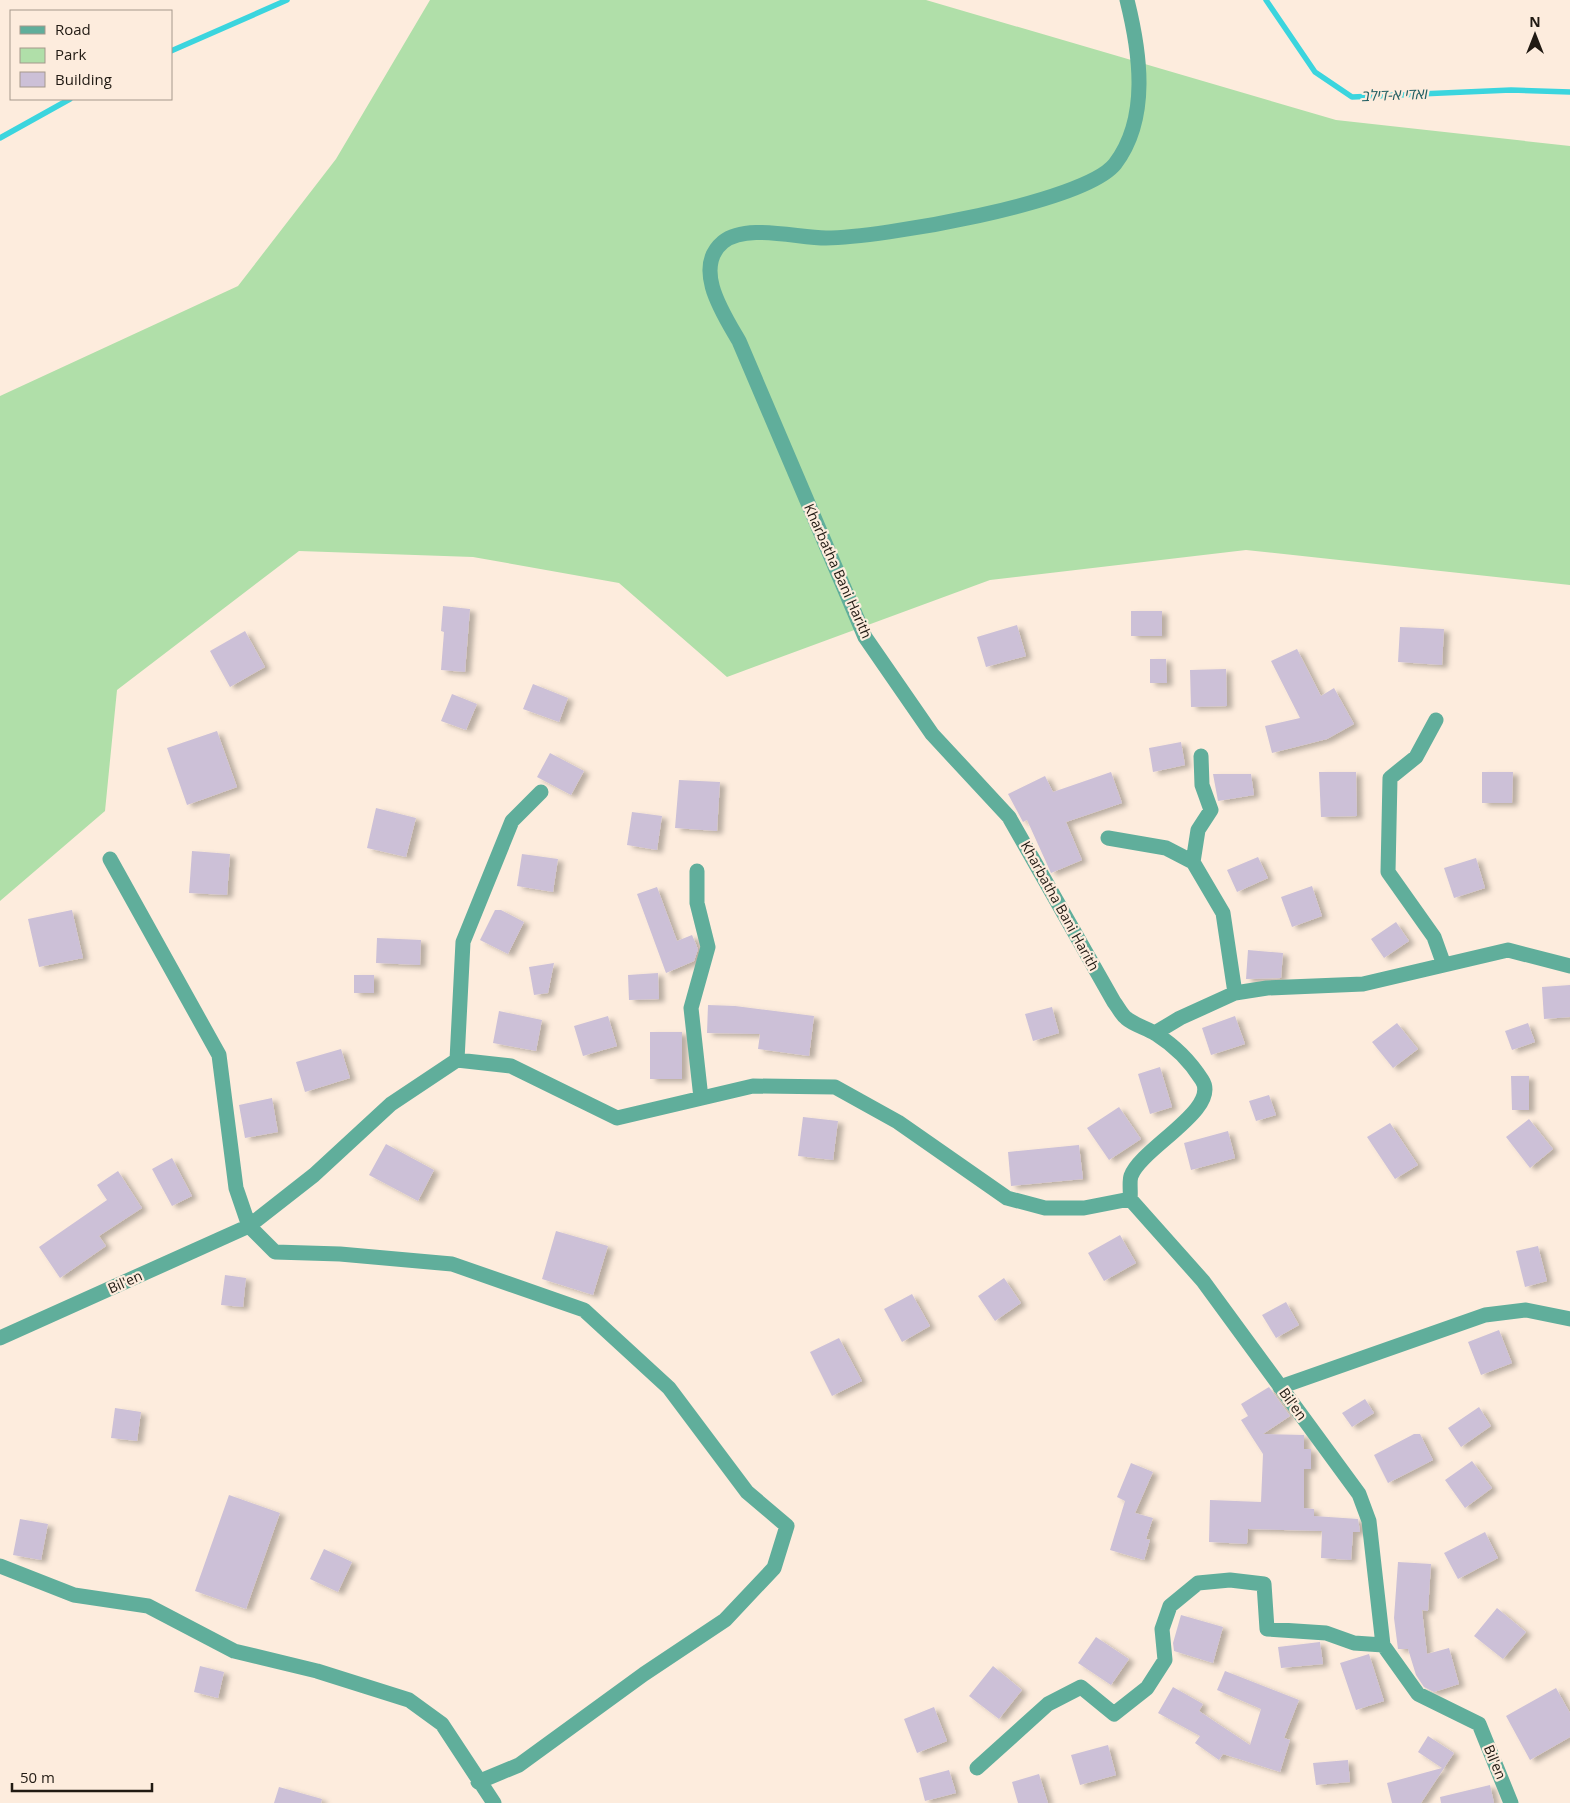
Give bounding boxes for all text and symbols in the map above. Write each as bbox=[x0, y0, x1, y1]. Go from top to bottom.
legend bbox=[10, 10, 172, 100]
north arrow bbox=[1510, 10, 1560, 60]
text: N bbox=[1529, 12, 1541, 31]
text: Road bbox=[55, 19, 91, 39]
text: Park bbox=[55, 44, 86, 64]
text: Building bbox=[55, 69, 112, 89]
water label: ואדי א-דילב bbox=[1361, 83, 1429, 105]
street label: Kharbatha Bani Harith bbox=[800, 500, 877, 641]
street label: Kharbatha Bani Harith bbox=[1017, 838, 1104, 974]
street label: Bil'en bbox=[105, 1266, 145, 1297]
street label: Bil'en bbox=[1275, 1384, 1312, 1424]
street label: Bil'en bbox=[1480, 1742, 1511, 1782]
scale bar bbox=[12, 1760, 152, 1792]
text: 50 m bbox=[20, 1767, 55, 1787]

